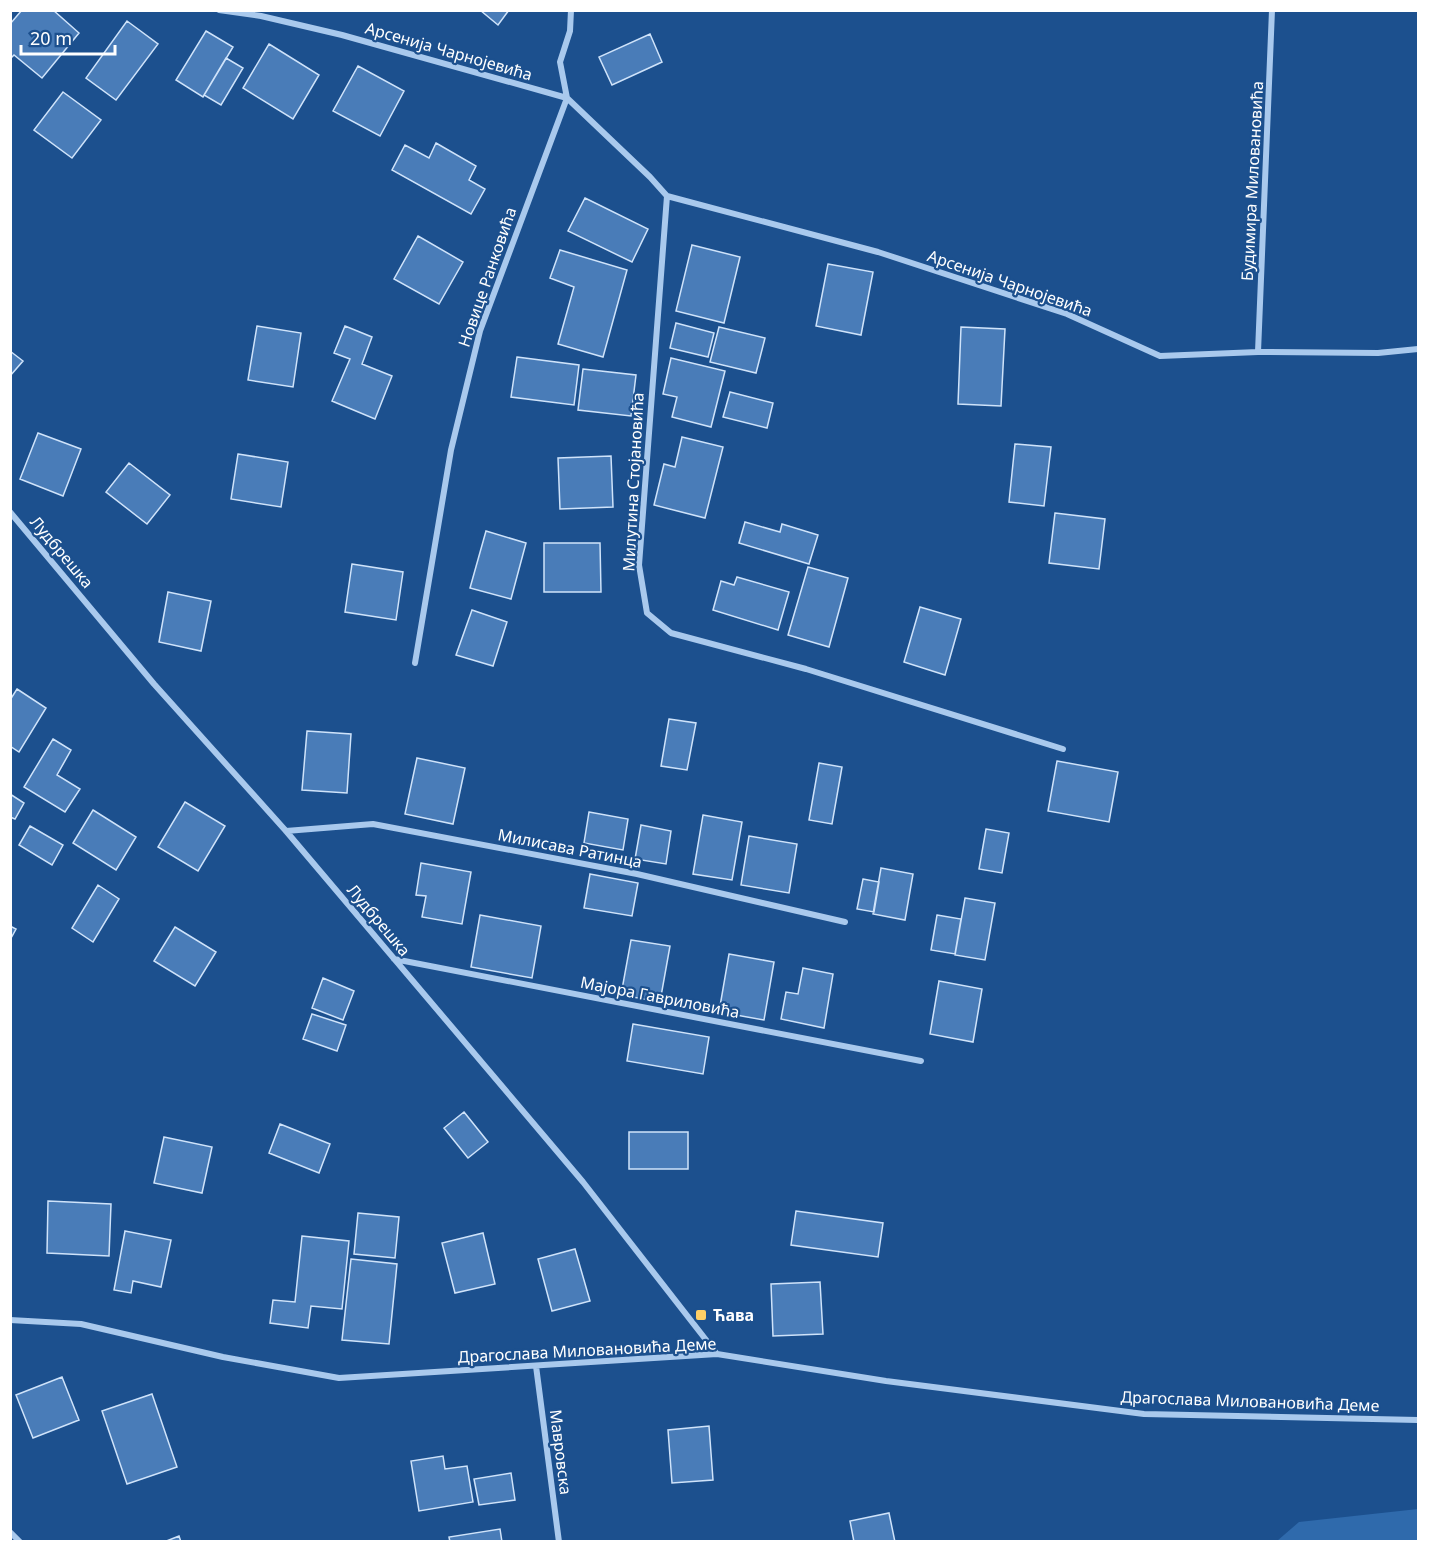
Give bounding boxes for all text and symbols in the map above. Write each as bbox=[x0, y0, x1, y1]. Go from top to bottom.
street label: Арсенија Чарнојевића bbox=[363, 17, 535, 85]
scale bar bbox=[21, 18, 116, 56]
text: 20 m bbox=[30, 26, 72, 50]
street label: Будимира Миловановића bbox=[1236, 81, 1268, 281]
street label: Новице Ранковића bbox=[453, 204, 521, 350]
street label: Арсенија Чарнојевића bbox=[925, 244, 1095, 322]
street label: Милутина Стојановића bbox=[617, 392, 649, 572]
street label: Лудбрешка bbox=[25, 511, 99, 593]
street label: Милисава Ратинца bbox=[496, 823, 644, 873]
street label: Лудбрешка bbox=[342, 879, 416, 961]
street label: Мајора Гавриловића bbox=[579, 971, 741, 1023]
place label: Ћава bbox=[713, 1304, 754, 1326]
marker: Ћава bbox=[694, 1308, 708, 1322]
street label: Драгослава Миловановића Деме bbox=[457, 1332, 717, 1368]
street label: Драгослава Миловановића Деме bbox=[1120, 1385, 1380, 1417]
street label: Мавровска bbox=[545, 1408, 577, 1496]

